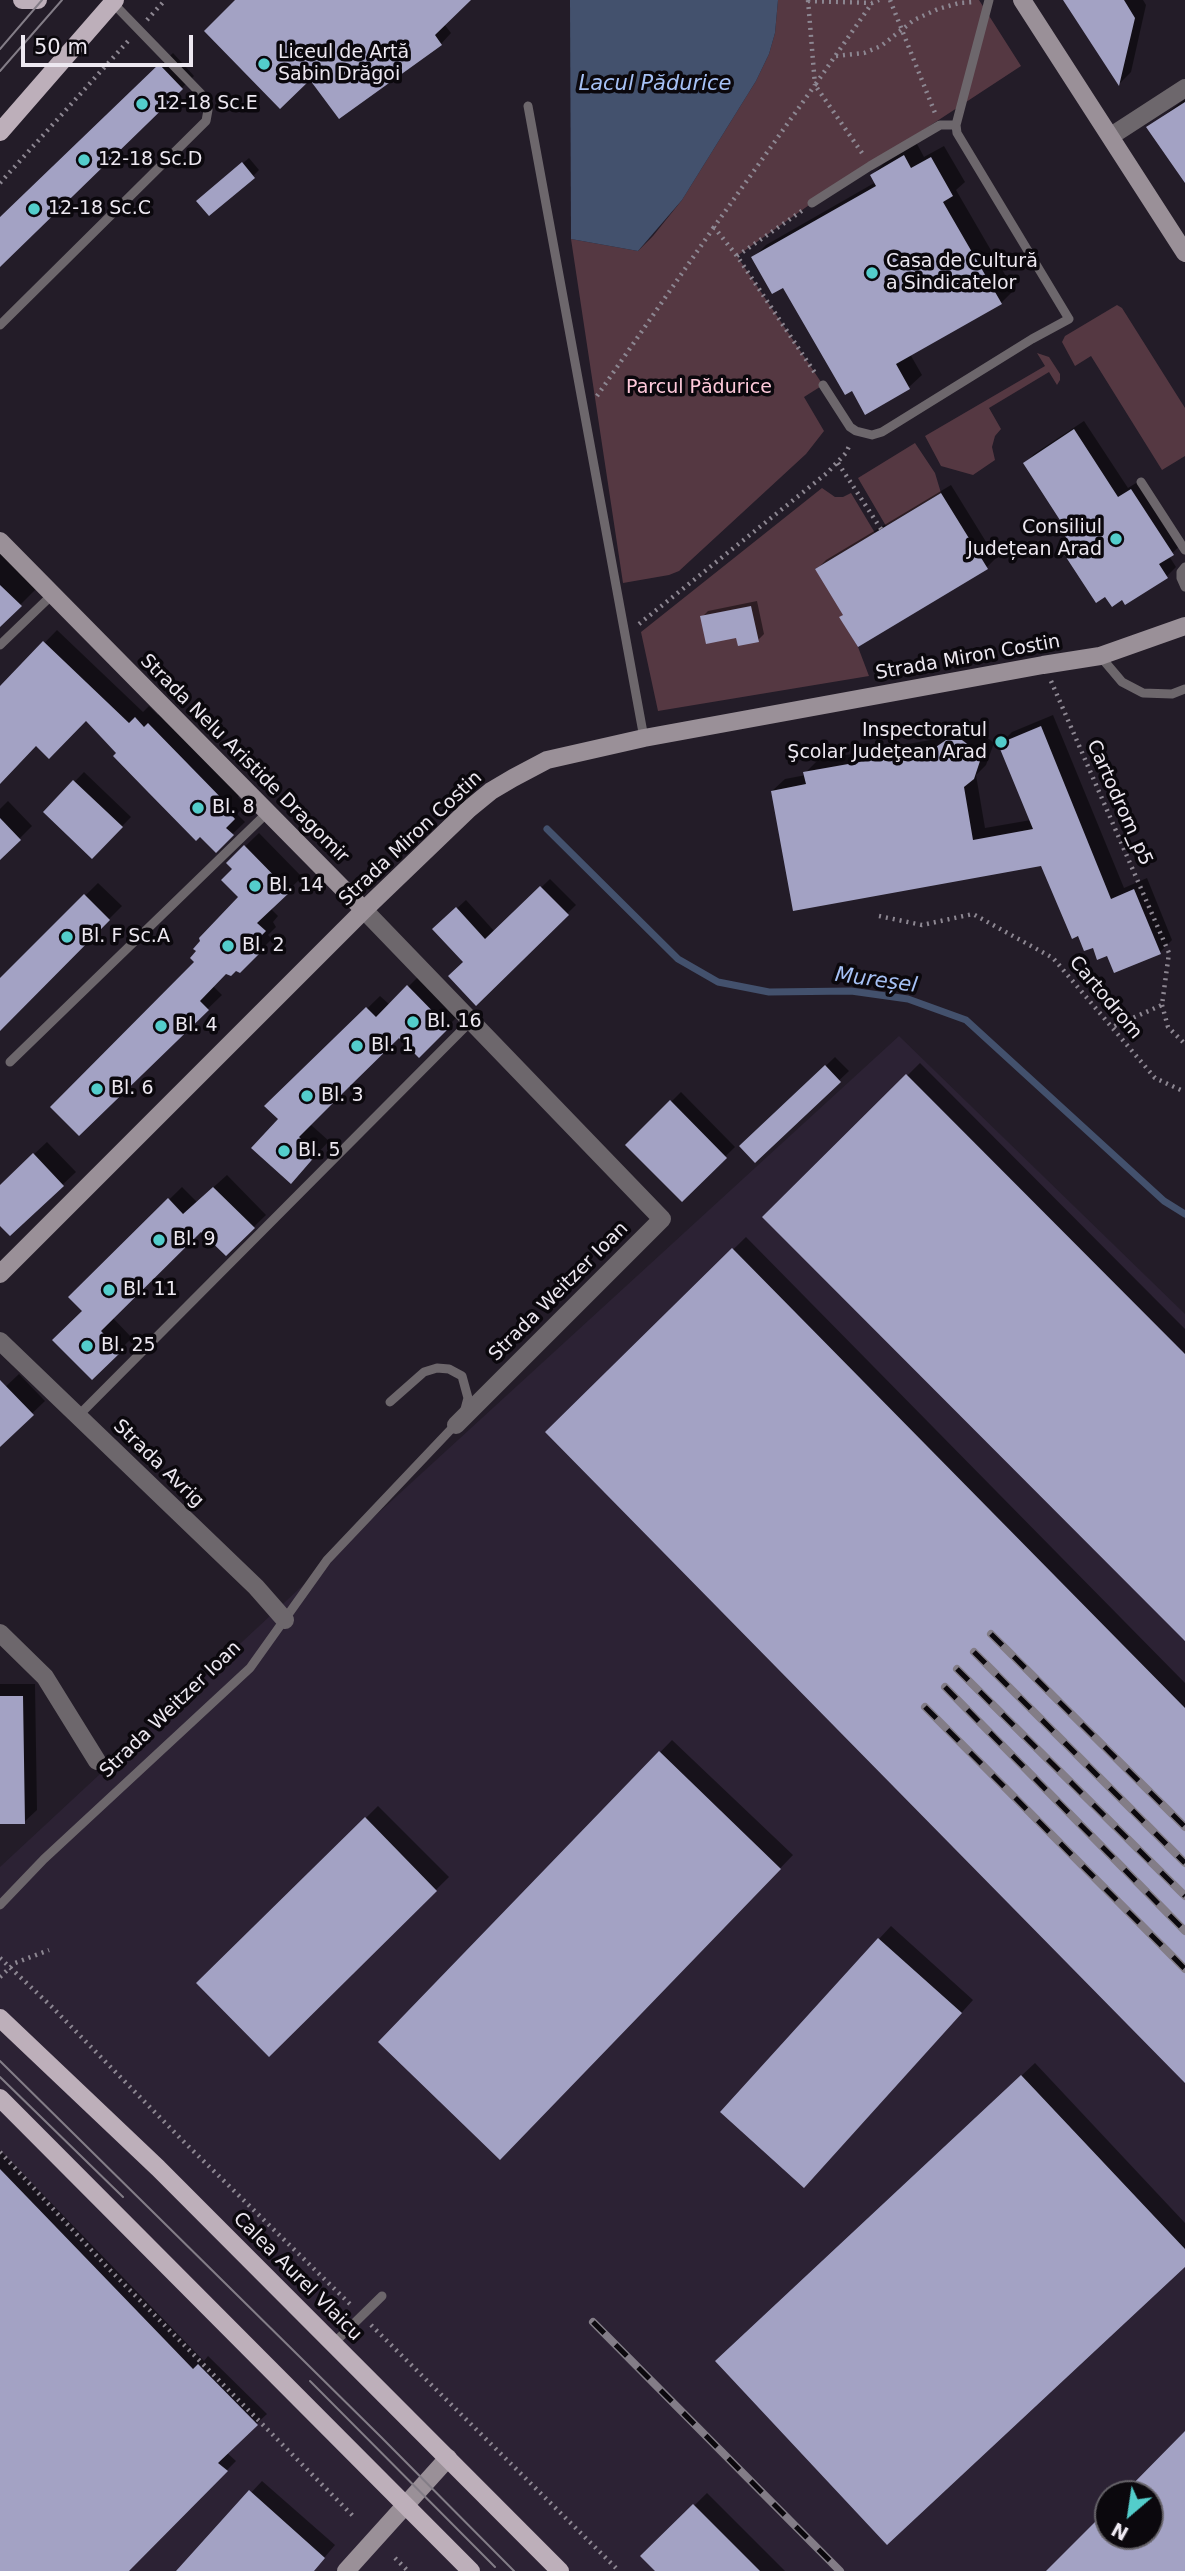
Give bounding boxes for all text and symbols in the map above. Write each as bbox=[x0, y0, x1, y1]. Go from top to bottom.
scale bar bbox=[24, 21, 196, 65]
text: 50 m bbox=[34, 35, 88, 59]
place label: Liceul de Artă Sabin Drăgoi bbox=[278, 42, 409, 86]
marker: Liceul de Artă Sabin Drăgoi bbox=[256, 56, 272, 72]
water label: Lacul Pădurice bbox=[578, 72, 732, 98]
place label: 12-18 Sc.E bbox=[156, 93, 258, 115]
marker: 12-18 Sc.E bbox=[134, 96, 150, 112]
place label: 12-18 Sc.D bbox=[98, 149, 202, 171]
marker: 12-18 Sc.D bbox=[76, 152, 92, 168]
place label: 12-18 Sc.C bbox=[48, 198, 151, 220]
marker: 12-18 Sc.C bbox=[26, 201, 42, 217]
place label: Casa de Cultură a Sindicatelor bbox=[886, 251, 1038, 295]
marker: Casa de Cultură a Sindicatelor bbox=[864, 265, 880, 281]
park label: Parcul Pădurice bbox=[626, 377, 772, 399]
place label: Consiliul Județean Arad bbox=[967, 517, 1102, 561]
marker: Consiliul Județean Arad bbox=[1108, 531, 1124, 547]
street label: Strada Miron Costin bbox=[874, 631, 1062, 685]
street label: Strada Nelu Aristide Dragomir bbox=[135, 650, 353, 868]
place label: Inspectoratul Şcolar Judeţean Arad bbox=[787, 720, 987, 764]
marker: Inspectoratul Şcolar Judeţean Arad bbox=[993, 734, 1009, 750]
street label: Cartodrom_p5 bbox=[1081, 737, 1157, 869]
street label: Strada Miron Costin bbox=[335, 767, 487, 911]
place label: Bl. 8 bbox=[212, 797, 254, 819]
marker: Bl. 8 bbox=[190, 800, 206, 816]
place label: Bl. 14 bbox=[269, 875, 324, 897]
marker: Bl. 14 bbox=[247, 878, 263, 894]
place label: Bl. F Sc.A bbox=[81, 926, 170, 948]
marker: Bl. F Sc.A bbox=[59, 929, 75, 945]
place label: Bl. 2 bbox=[242, 935, 284, 957]
marker: Bl. 2 bbox=[220, 938, 236, 954]
street label: Cartodrom bbox=[1064, 952, 1146, 1044]
water label: Mureșel bbox=[833, 963, 919, 999]
place label: Bl. 16 bbox=[427, 1011, 482, 1033]
marker: Bl. 16 bbox=[405, 1014, 421, 1030]
place label: Bl. 4 bbox=[175, 1015, 217, 1037]
marker: Bl. 4 bbox=[153, 1018, 169, 1034]
place label: Bl. 1 bbox=[371, 1035, 413, 1057]
marker: Bl. 1 bbox=[349, 1038, 365, 1054]
place label: Bl. 6 bbox=[111, 1078, 153, 1100]
marker: Bl. 6 bbox=[89, 1081, 105, 1097]
place label: Bl. 3 bbox=[321, 1085, 363, 1107]
marker: Bl. 3 bbox=[299, 1088, 315, 1104]
place label: Bl. 5 bbox=[298, 1140, 340, 1162]
marker: Bl. 5 bbox=[276, 1143, 292, 1159]
street label: Strada Weitzer Ioan bbox=[485, 1218, 633, 1366]
place label: Bl. 9 bbox=[173, 1229, 215, 1251]
marker: Bl. 9 bbox=[151, 1232, 167, 1248]
place label: Bl. 11 bbox=[123, 1279, 178, 1301]
marker: Bl. 11 bbox=[101, 1282, 117, 1298]
place label: Bl. 25 bbox=[101, 1335, 156, 1357]
marker: Bl. 25 bbox=[79, 1338, 95, 1354]
street label: Strada Avrig bbox=[108, 1415, 208, 1513]
street label: Strada Weitzer Ioan bbox=[96, 1637, 246, 1783]
street label: Calea Aurel Vlaicu bbox=[228, 2208, 366, 2346]
north arrow bbox=[1094, 2480, 1164, 2550]
text: N bbox=[1107, 2518, 1132, 2545]

